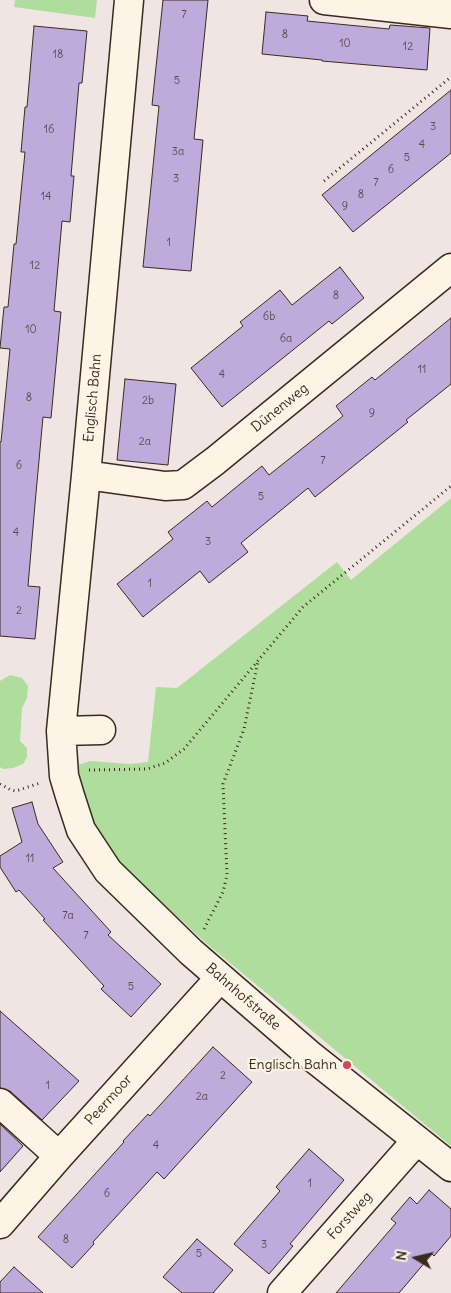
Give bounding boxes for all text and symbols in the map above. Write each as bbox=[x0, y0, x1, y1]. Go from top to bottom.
house number: 7 bbox=[181, 8, 187, 22]
house number: 8 bbox=[282, 28, 288, 42]
house number: 10 bbox=[339, 37, 351, 51]
house number: 12 bbox=[403, 40, 413, 54]
house number: 18 bbox=[53, 48, 63, 62]
house number: 5 bbox=[174, 74, 180, 88]
house number: 3 bbox=[430, 120, 436, 134]
house number: 16 bbox=[44, 123, 54, 137]
house number: 4 bbox=[419, 138, 425, 152]
house number: 3a bbox=[172, 145, 184, 159]
house number: 5 bbox=[404, 151, 410, 165]
house number: 6 bbox=[388, 163, 394, 177]
house number: 3 bbox=[173, 172, 179, 186]
house number: 7 bbox=[373, 176, 379, 190]
house number: 8 bbox=[358, 188, 364, 202]
house number: 14 bbox=[41, 190, 51, 204]
house number: 9 bbox=[342, 200, 348, 214]
house number: 1 bbox=[167, 236, 171, 250]
house number: 12 bbox=[30, 259, 40, 273]
house number: 8 bbox=[333, 289, 339, 303]
house number: 6b bbox=[263, 310, 275, 324]
house number: 10 bbox=[25, 323, 37, 337]
house number: 6a bbox=[280, 332, 292, 346]
street label: Englisch Bahn bbox=[81, 353, 105, 443]
house number: 11 bbox=[418, 363, 426, 377]
house number: 4 bbox=[219, 368, 225, 382]
street label: Dünenweg bbox=[248, 380, 312, 436]
house number: 8 bbox=[26, 391, 32, 405]
house number: 2b bbox=[142, 394, 154, 408]
house number: 9 bbox=[369, 407, 375, 421]
house number: 2a bbox=[139, 435, 151, 449]
house number: 7 bbox=[320, 454, 326, 468]
house number: 6 bbox=[16, 459, 22, 473]
house number: 5 bbox=[258, 490, 264, 504]
house number: 4 bbox=[13, 526, 19, 540]
house number: 3 bbox=[205, 535, 211, 549]
house number: 1 bbox=[148, 577, 152, 591]
house number: 2 bbox=[16, 604, 22, 618]
house number: 11 bbox=[26, 852, 34, 866]
house number: 7a bbox=[62, 909, 74, 923]
house number: 7 bbox=[83, 929, 89, 943]
street label: Bahnhofstraße bbox=[202, 960, 284, 1034]
house number: 5 bbox=[128, 980, 134, 994]
place label: Englisch Bahn bbox=[248, 1057, 337, 1073]
marker: Englisch Bahn bbox=[341, 1059, 353, 1071]
house number: 2 bbox=[220, 1069, 226, 1083]
street label: Peermoor bbox=[82, 1071, 136, 1129]
house number: 1 bbox=[46, 1079, 50, 1093]
house number: 2a bbox=[196, 1090, 208, 1104]
house number: 4 bbox=[153, 1139, 159, 1153]
house number: 1 bbox=[308, 1177, 312, 1191]
house number: 6 bbox=[104, 1187, 110, 1201]
street label: Forstweg bbox=[324, 1189, 376, 1243]
house number: 8 bbox=[63, 1233, 69, 1247]
north arrow bbox=[391, 1233, 441, 1283]
house number: 3 bbox=[261, 1238, 267, 1252]
house number: 5 bbox=[196, 1247, 202, 1261]
text: N bbox=[392, 1249, 411, 1262]

